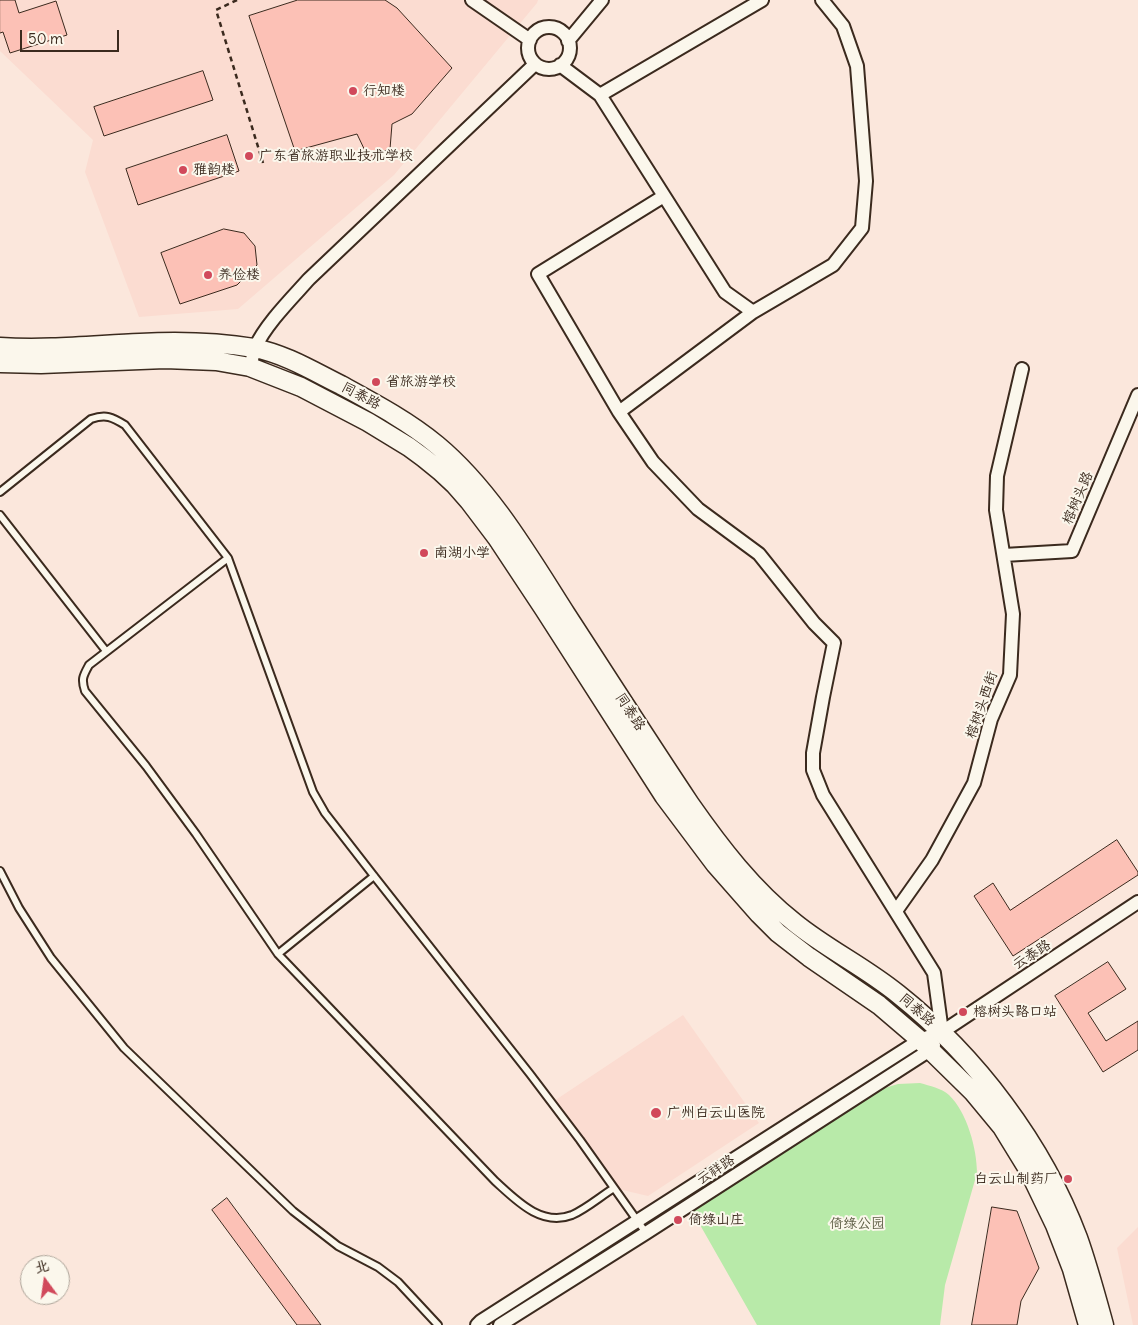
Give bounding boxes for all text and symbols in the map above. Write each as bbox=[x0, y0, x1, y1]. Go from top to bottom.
scale bar bbox=[22, 20, 121, 52]
text: 50 m bbox=[28, 29, 63, 48]
place label: 行知楼 bbox=[363, 83, 405, 99]
marker: 行知楼 bbox=[347, 85, 359, 97]
place label: 广东省旅游职业技术学校 bbox=[259, 148, 413, 164]
marker: 广东省旅游职业技术学校 bbox=[243, 150, 255, 162]
place label: 雅韵楼 bbox=[193, 162, 235, 178]
marker: 雅韵楼 bbox=[177, 164, 189, 176]
place label: 养俭楼 bbox=[218, 267, 260, 283]
marker: 养俭楼 bbox=[202, 269, 214, 281]
place label: 省旅游学校 bbox=[386, 374, 456, 390]
marker: 省旅游学校 bbox=[370, 376, 382, 388]
street label: 同泰路 bbox=[339, 379, 383, 413]
street label: 榕树头路 bbox=[1059, 469, 1097, 527]
place label: 南湖小学 bbox=[434, 545, 490, 561]
marker: 南湖小学 bbox=[418, 547, 430, 559]
street label: 榕树头西街 bbox=[963, 669, 1001, 741]
street label: 同泰路 bbox=[612, 690, 648, 734]
street label: 云泰路 bbox=[1010, 937, 1054, 973]
street label: 同泰路 bbox=[896, 990, 938, 1030]
place label: 榕树头路口站 bbox=[973, 1004, 1057, 1020]
marker: 榕树头路口站 bbox=[957, 1006, 969, 1018]
place label: 广州白云山医院 bbox=[667, 1105, 765, 1121]
marker: 广州白云山医院 bbox=[649, 1106, 663, 1120]
street label: 云祥路 bbox=[694, 1152, 738, 1188]
place label: 白云山制药厂 bbox=[974, 1171, 1058, 1187]
marker: 白云山制药厂 bbox=[1062, 1173, 1074, 1185]
place label: 倚绿山庄 bbox=[688, 1212, 744, 1228]
marker: 倚绿山庄 bbox=[672, 1214, 684, 1226]
park label: 倚绿公园 bbox=[829, 1216, 885, 1232]
north arrow bbox=[20, 1255, 70, 1305]
text: 北 bbox=[33, 1256, 51, 1277]

